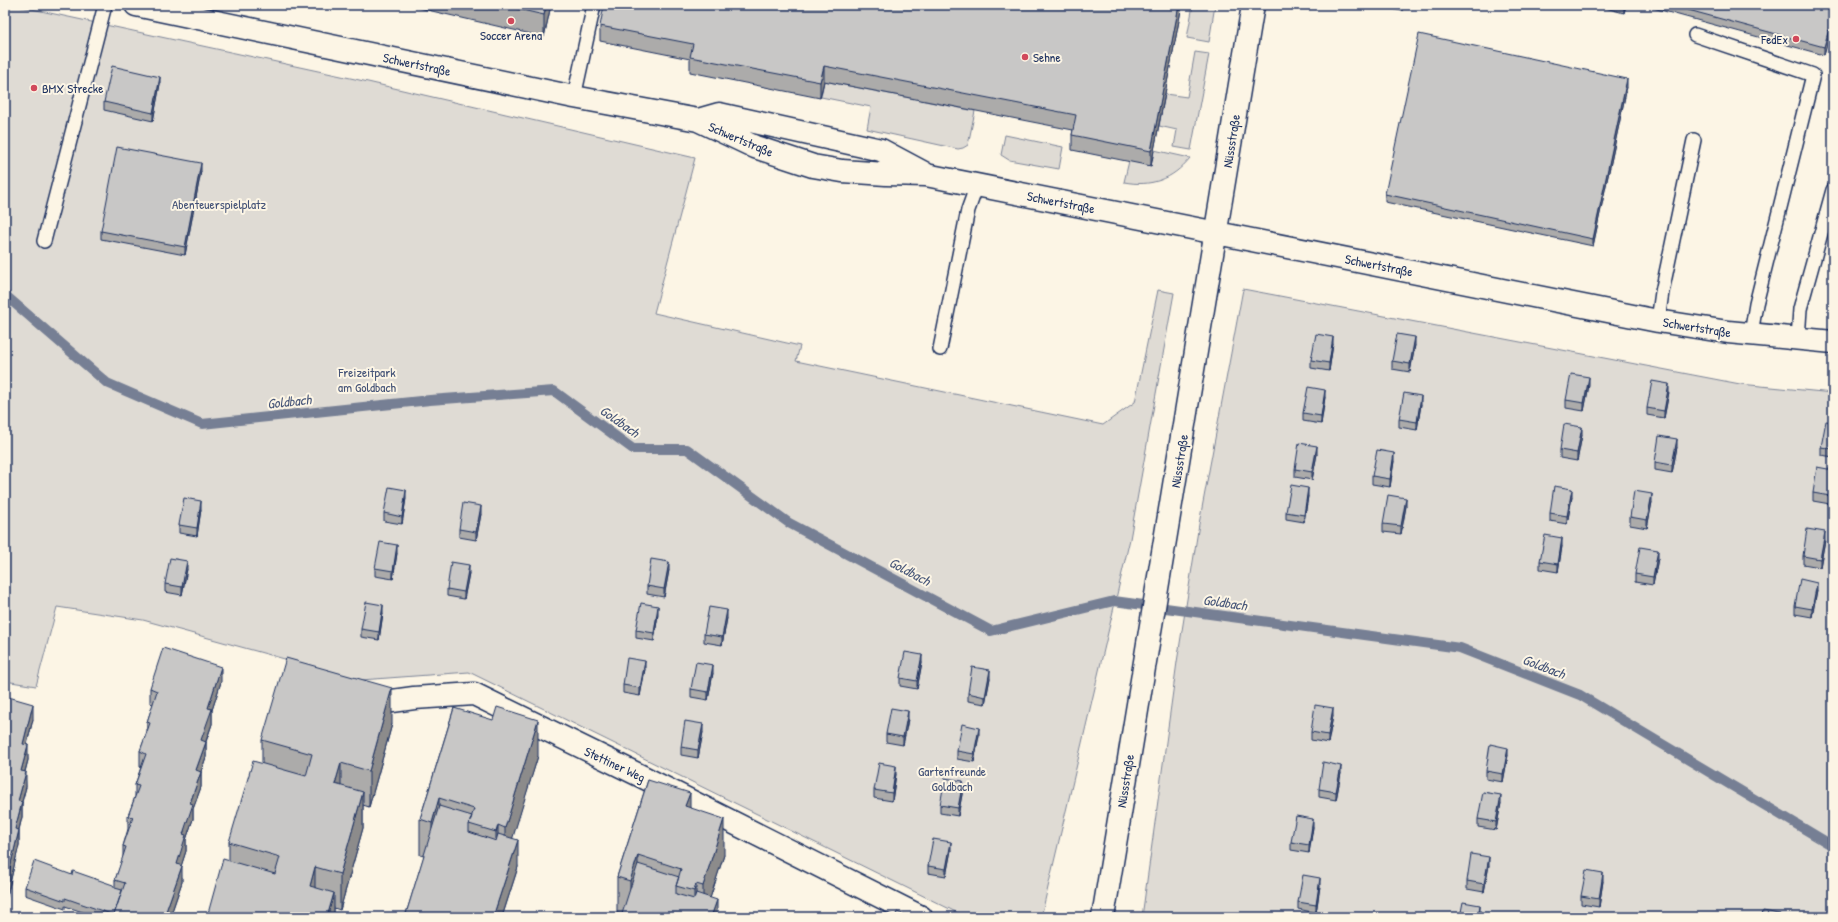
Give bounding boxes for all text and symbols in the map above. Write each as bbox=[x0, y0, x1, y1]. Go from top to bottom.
marker: Soccer Arena bbox=[506, 16, 516, 26]
place label: Soccer Arena bbox=[480, 26, 542, 44]
place label: FedEx bbox=[1760, 30, 1788, 48]
marker: FedEx bbox=[1791, 34, 1801, 44]
street label: Schwertstraße bbox=[381, 48, 453, 80]
place label: Sehne bbox=[1033, 48, 1061, 66]
marker: Sehne bbox=[1020, 52, 1030, 62]
place label: BMX Strecke bbox=[42, 79, 103, 97]
marker: BMX Strecke bbox=[29, 83, 39, 93]
street label: Nüssstraße bbox=[1218, 113, 1244, 169]
street label: Schwertstraße bbox=[706, 117, 776, 161]
street label: Schwertstraße bbox=[1026, 187, 1096, 217]
park label: Abenteuerspielplatz bbox=[172, 195, 266, 213]
street label: Schwertstraße bbox=[1344, 250, 1414, 280]
street label: Schwertstraße bbox=[1662, 313, 1732, 341]
park label: Freizeitpark am Goldbach bbox=[337, 363, 396, 396]
water label: Goldbach bbox=[266, 389, 313, 413]
water label: Goldbach bbox=[596, 401, 644, 442]
street label: Nüssstraße bbox=[1166, 433, 1192, 489]
water label: Goldbach bbox=[886, 552, 935, 590]
water label: Goldbach bbox=[1202, 590, 1249, 615]
water label: Goldbach bbox=[1520, 649, 1569, 683]
street label: Stettiner Weg bbox=[582, 742, 649, 786]
street label: Nüssstraße bbox=[1112, 753, 1138, 809]
park label: Gartenfreunde Goldbach bbox=[918, 762, 986, 795]

